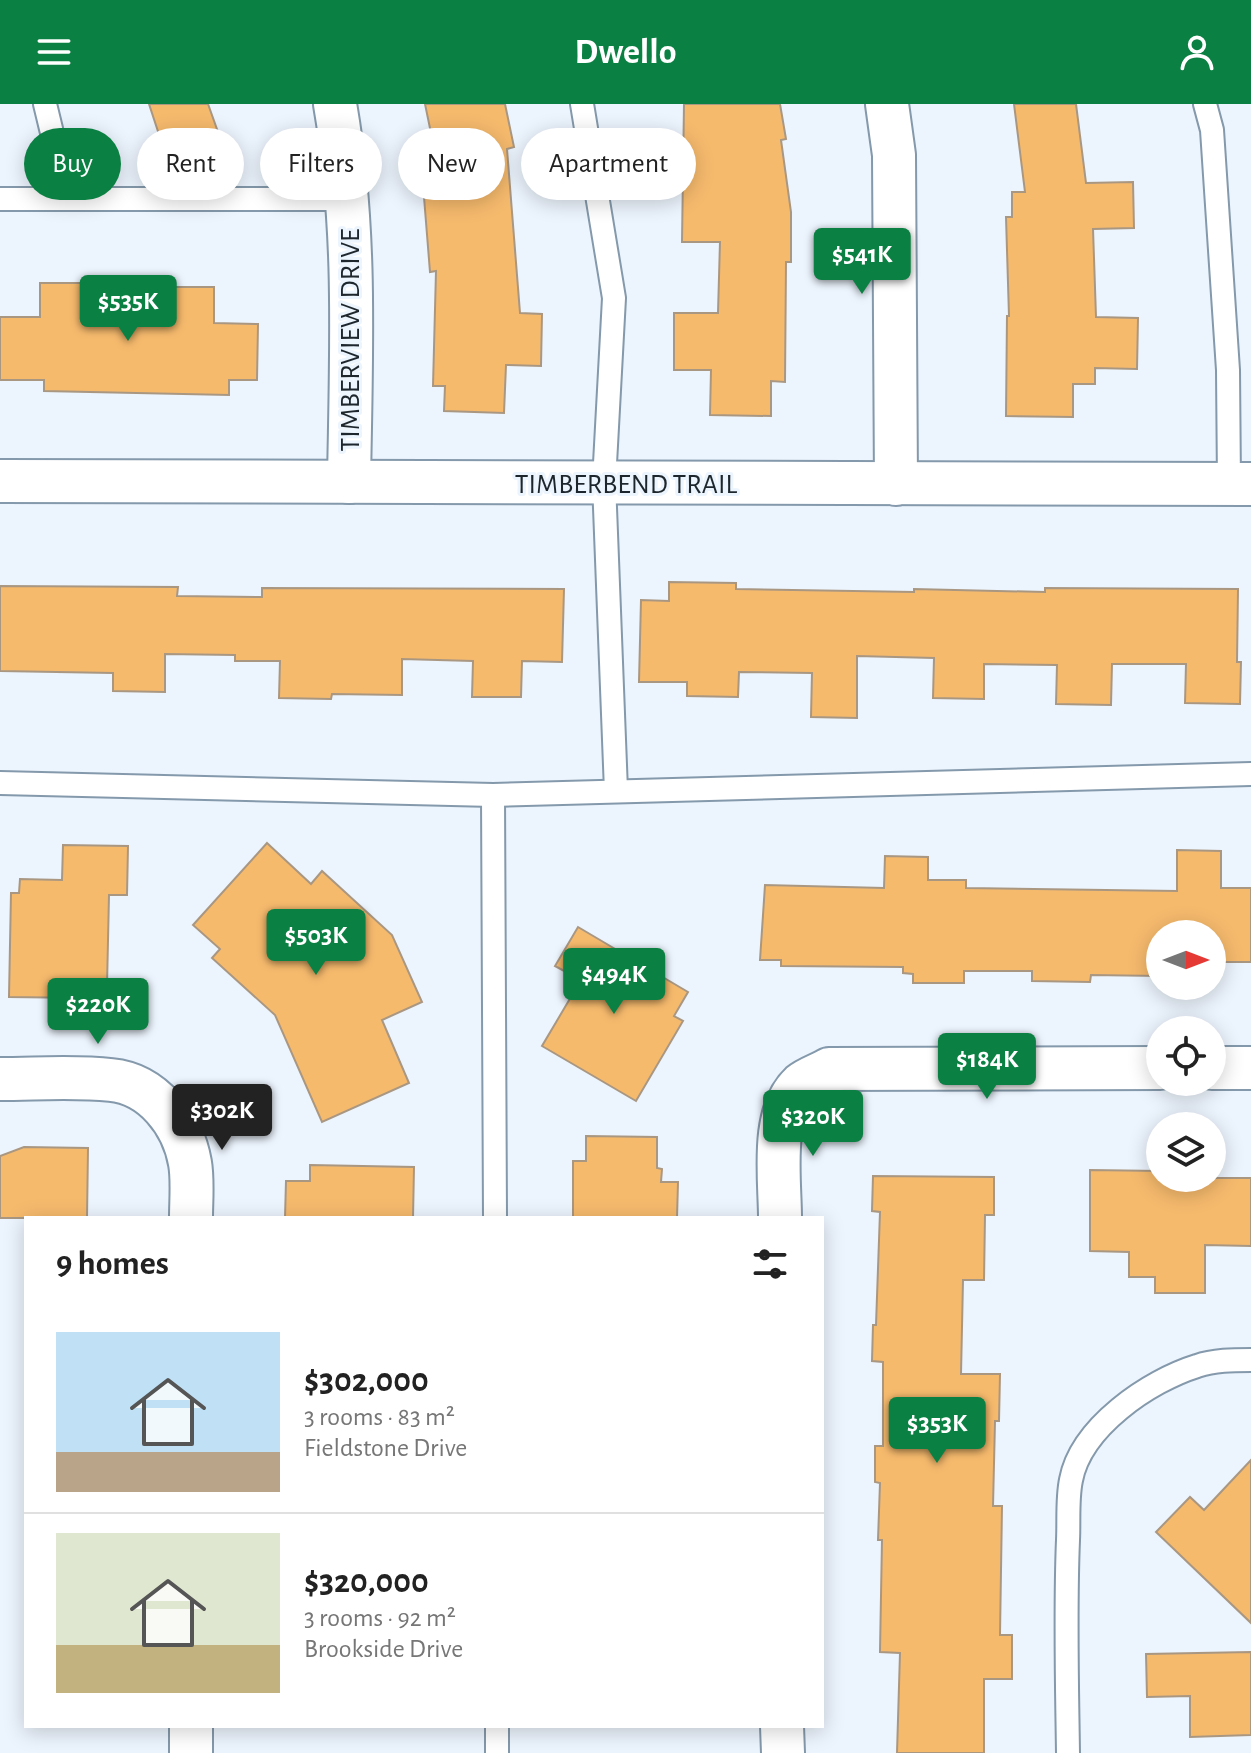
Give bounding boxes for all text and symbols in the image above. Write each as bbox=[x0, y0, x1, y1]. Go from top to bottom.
icon: menu bbox=[32, 30, 76, 74]
icon: person bbox=[1175, 30, 1219, 74]
text: Dwello bbox=[574, 34, 677, 70]
chip: Buy bbox=[24, 128, 121, 200]
chip: Rent bbox=[137, 128, 244, 200]
chip: Filters bbox=[260, 128, 382, 200]
chip: New bbox=[398, 128, 505, 200]
chip: Apartment bbox=[521, 128, 696, 200]
street label: TIMBERVIEW DRIVE bbox=[337, 228, 365, 452]
pin: $541K bbox=[806, 228, 918, 296]
text: $541K bbox=[832, 241, 892, 267]
pin: $535K bbox=[72, 275, 184, 343]
text: $535K bbox=[98, 288, 158, 314]
street label: TIMBERBEND TRAIL bbox=[515, 471, 738, 499]
pin: $503K bbox=[260, 909, 372, 977]
north arrow bbox=[1146, 920, 1226, 1000]
map controls bbox=[1146, 920, 1226, 1192]
text: $503K bbox=[285, 922, 347, 948]
pin: $494K bbox=[558, 948, 670, 1016]
text: $494K bbox=[581, 961, 647, 987]
pin: $220K bbox=[42, 978, 154, 1046]
text: $220K bbox=[66, 991, 130, 1017]
button: locate bbox=[1146, 1016, 1226, 1096]
pin: $184K bbox=[931, 1033, 1043, 1101]
text: $184K bbox=[956, 1046, 1018, 1072]
pin: $302K bbox=[166, 1084, 278, 1152]
pin: $320K bbox=[757, 1090, 869, 1158]
text: $302K bbox=[190, 1097, 254, 1123]
text: $320K bbox=[781, 1103, 845, 1129]
button: layers bbox=[1146, 1112, 1226, 1192]
icon: filters bbox=[748, 1242, 792, 1286]
text: 9 homes bbox=[56, 1247, 169, 1281]
icon: home bbox=[120, 1364, 216, 1460]
text: $302,000 bbox=[304, 1364, 429, 1398]
pin: $353K bbox=[881, 1397, 993, 1465]
text: 3 rooms · 83 m² bbox=[304, 1404, 455, 1430]
text: $353K bbox=[907, 1410, 967, 1436]
text: Fieldstone Drive bbox=[304, 1435, 467, 1461]
icon: home bbox=[120, 1565, 216, 1661]
text: $320,000 bbox=[304, 1565, 429, 1599]
text: 3 rooms · 92 m² bbox=[304, 1605, 456, 1631]
text: Brookside Drive bbox=[304, 1636, 463, 1662]

